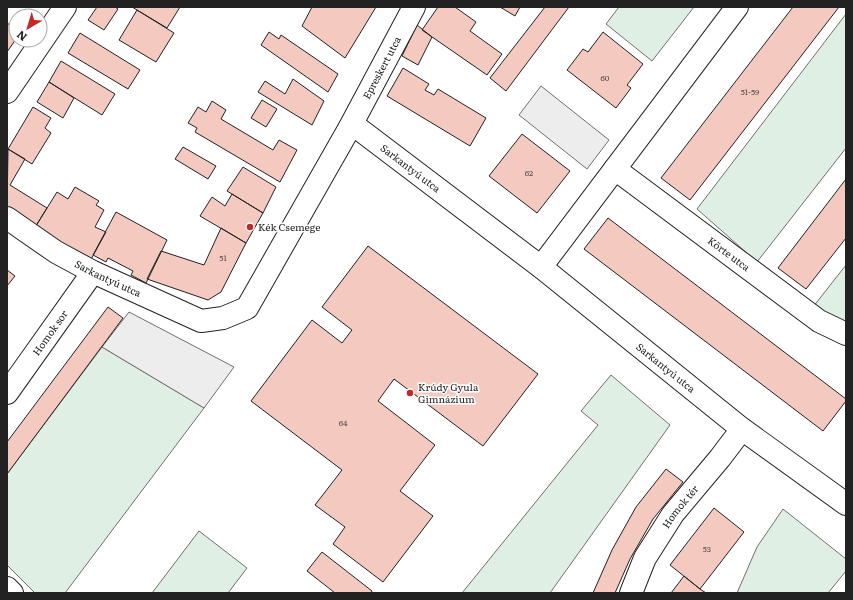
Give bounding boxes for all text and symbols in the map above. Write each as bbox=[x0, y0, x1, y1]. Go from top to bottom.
north arrow bbox=[8, 8, 48, 48]
text: N bbox=[13, 28, 30, 46]
street label: Epreskert utca bbox=[358, 33, 404, 101]
house number: 60 bbox=[601, 72, 610, 83]
house number: 51-59 bbox=[741, 86, 759, 97]
street label: Sarkantyú utca bbox=[378, 140, 445, 196]
house number: 62 bbox=[525, 167, 533, 178]
place label: Kék Csemege bbox=[258, 219, 320, 234]
marker: Kék Csemege bbox=[245, 222, 255, 232]
street label: Körte utca bbox=[705, 233, 754, 275]
house number: 51 bbox=[219, 252, 227, 263]
street label: Sarkantyú utca bbox=[72, 256, 144, 300]
street label: Homok sor bbox=[28, 306, 71, 358]
street label: Sarkantyú utca bbox=[633, 339, 699, 396]
place label: Krúdy Gyula Gimnázium bbox=[418, 379, 479, 406]
marker: Krúdy Gyula Gimnázium bbox=[405, 388, 415, 398]
house number: 64 bbox=[339, 417, 348, 428]
street label: Homok tér bbox=[658, 481, 702, 531]
house number: 53 bbox=[703, 543, 711, 554]

